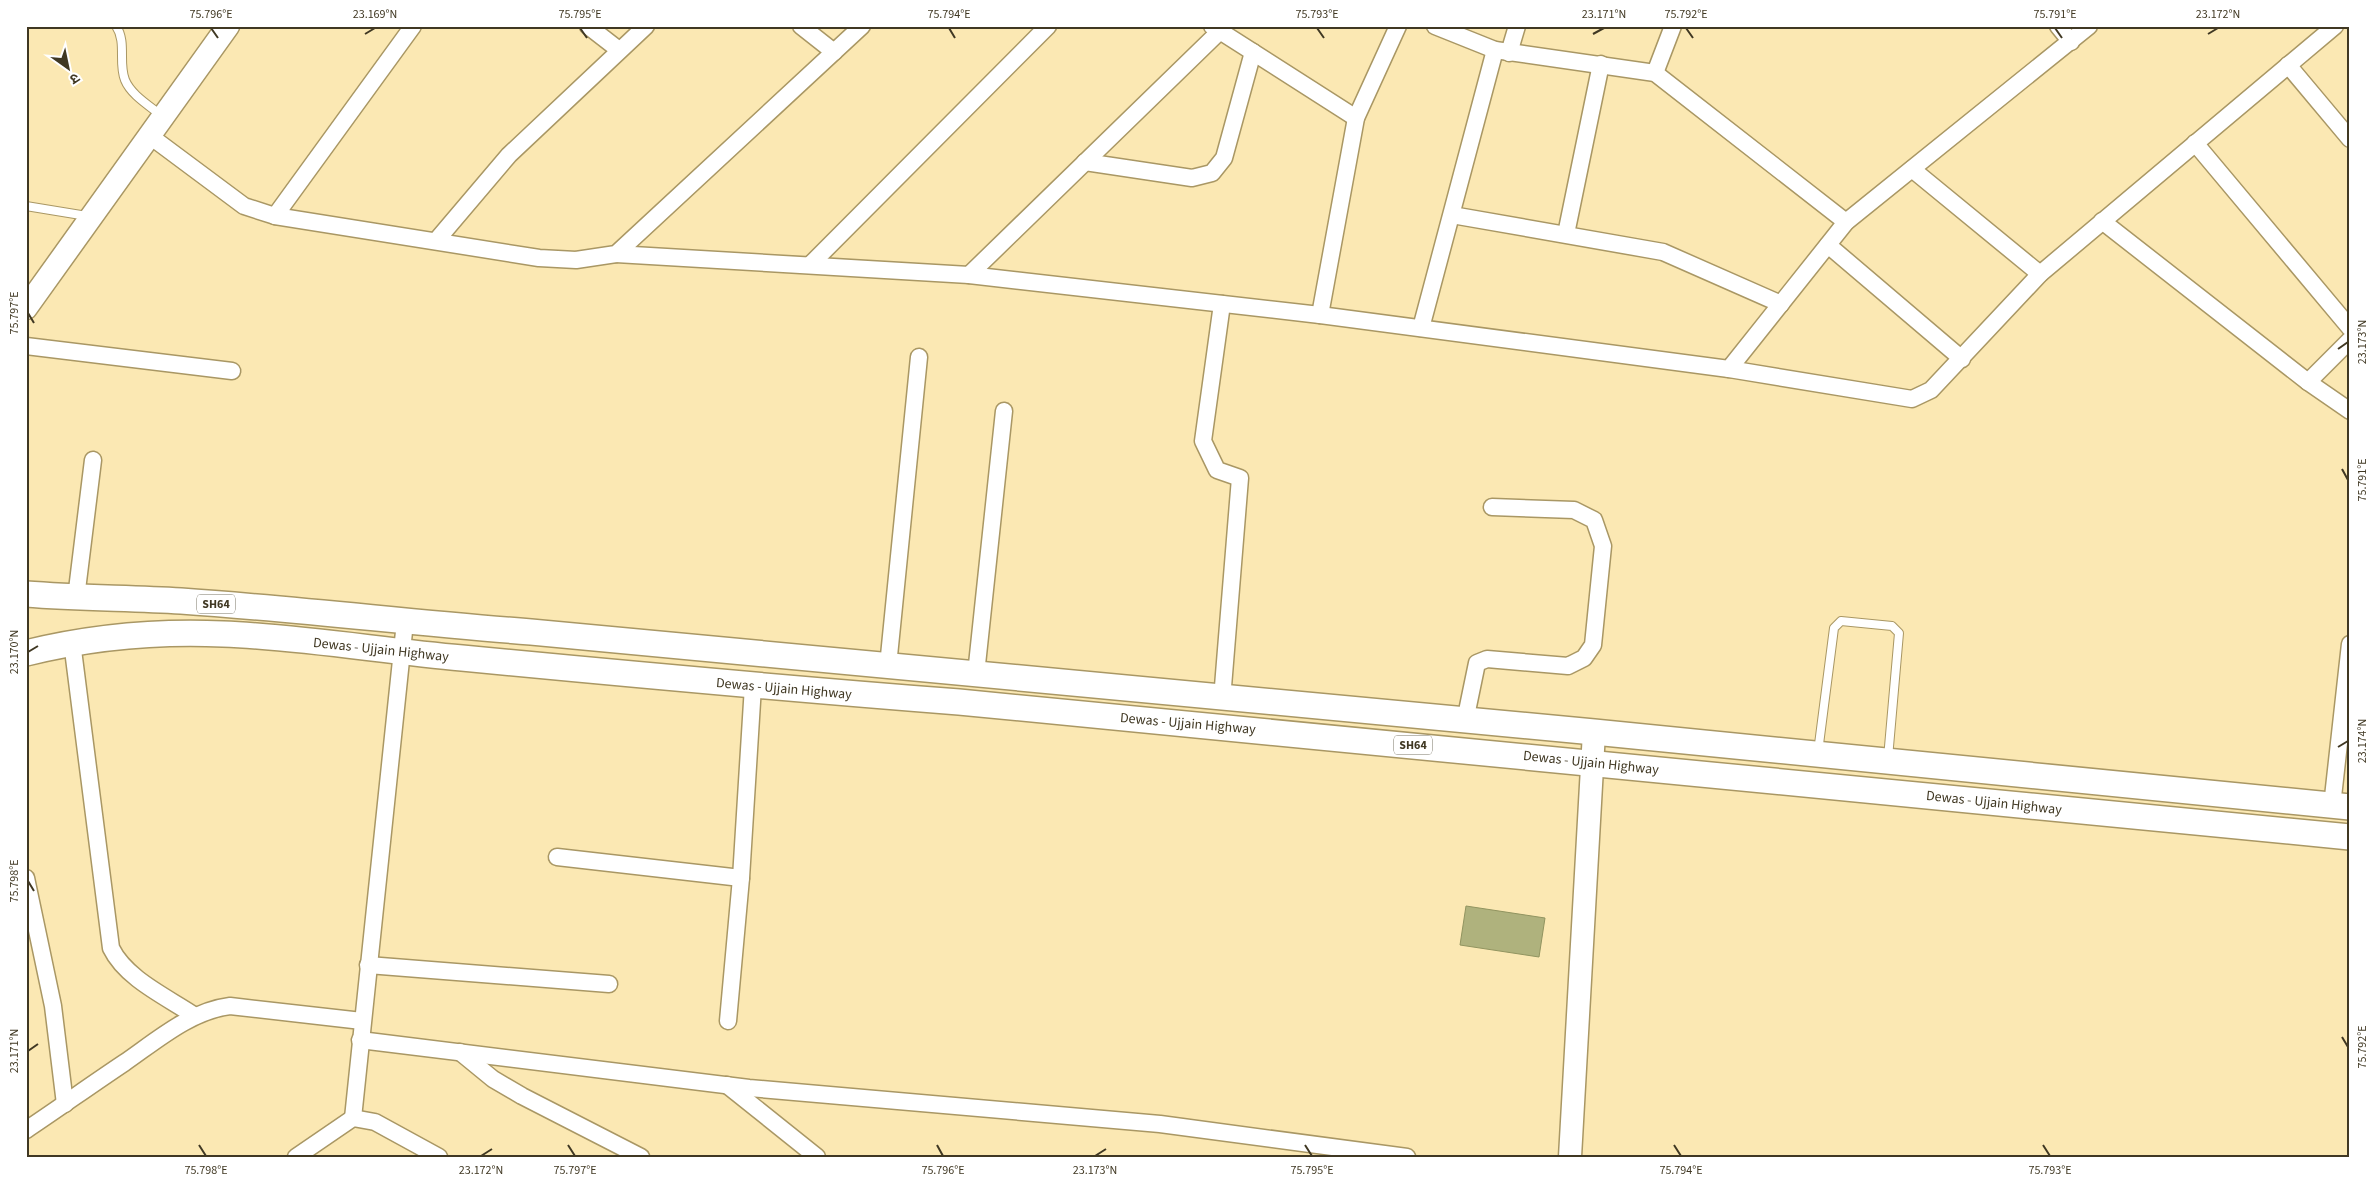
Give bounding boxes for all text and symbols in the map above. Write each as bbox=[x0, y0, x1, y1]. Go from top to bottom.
text: 75.796°E bbox=[189, 6, 233, 23]
text: 23.169°N bbox=[353, 6, 397, 23]
text: 75.795°E bbox=[558, 6, 602, 23]
text: 75.794°E bbox=[927, 6, 971, 23]
text: 75.793°E bbox=[1295, 6, 1339, 23]
text: 23.171°N bbox=[1582, 6, 1626, 23]
text: 75.792°E bbox=[1664, 6, 1708, 23]
text: 75.791°E bbox=[2033, 6, 2077, 23]
text: 23.172°N bbox=[2196, 6, 2240, 23]
north arrow bbox=[42, 42, 92, 92]
text: उ bbox=[65, 67, 83, 89]
text: 75.797°E bbox=[6, 291, 23, 335]
text: 23.173°N bbox=[2354, 320, 2371, 364]
text: 75.791°E bbox=[2354, 458, 2371, 502]
road number: SH64 bbox=[197, 594, 235, 614]
text: 23.170°N bbox=[6, 630, 23, 674]
street label: Dewas - Ujjain Highway bbox=[312, 633, 450, 667]
street label: Dewas - Ujjain Highway bbox=[715, 673, 853, 705]
street label: Dewas - Ujjain Highway bbox=[1119, 708, 1257, 740]
text: 23.174°N bbox=[2354, 719, 2371, 763]
road number: SH64 bbox=[1394, 736, 1432, 754]
street label: Dewas - Ujjain Highway bbox=[1522, 746, 1660, 780]
street label: Dewas - Ujjain Highway bbox=[1925, 786, 2063, 820]
text: 75.798°E bbox=[6, 859, 23, 903]
text: 75.792°E bbox=[2354, 1025, 2371, 1069]
text: 23.171°N bbox=[6, 1029, 23, 1073]
text: 75.798°E bbox=[184, 1162, 228, 1179]
text: 23.172°N bbox=[459, 1162, 503, 1179]
text: 75.797°E bbox=[553, 1162, 597, 1179]
text: 75.796°E bbox=[921, 1162, 965, 1179]
text: 23.173°N bbox=[1073, 1162, 1117, 1179]
text: 75.795°E bbox=[1290, 1162, 1334, 1179]
text: 75.794°E bbox=[1659, 1162, 1703, 1179]
text: 75.793°E bbox=[2028, 1162, 2072, 1179]

